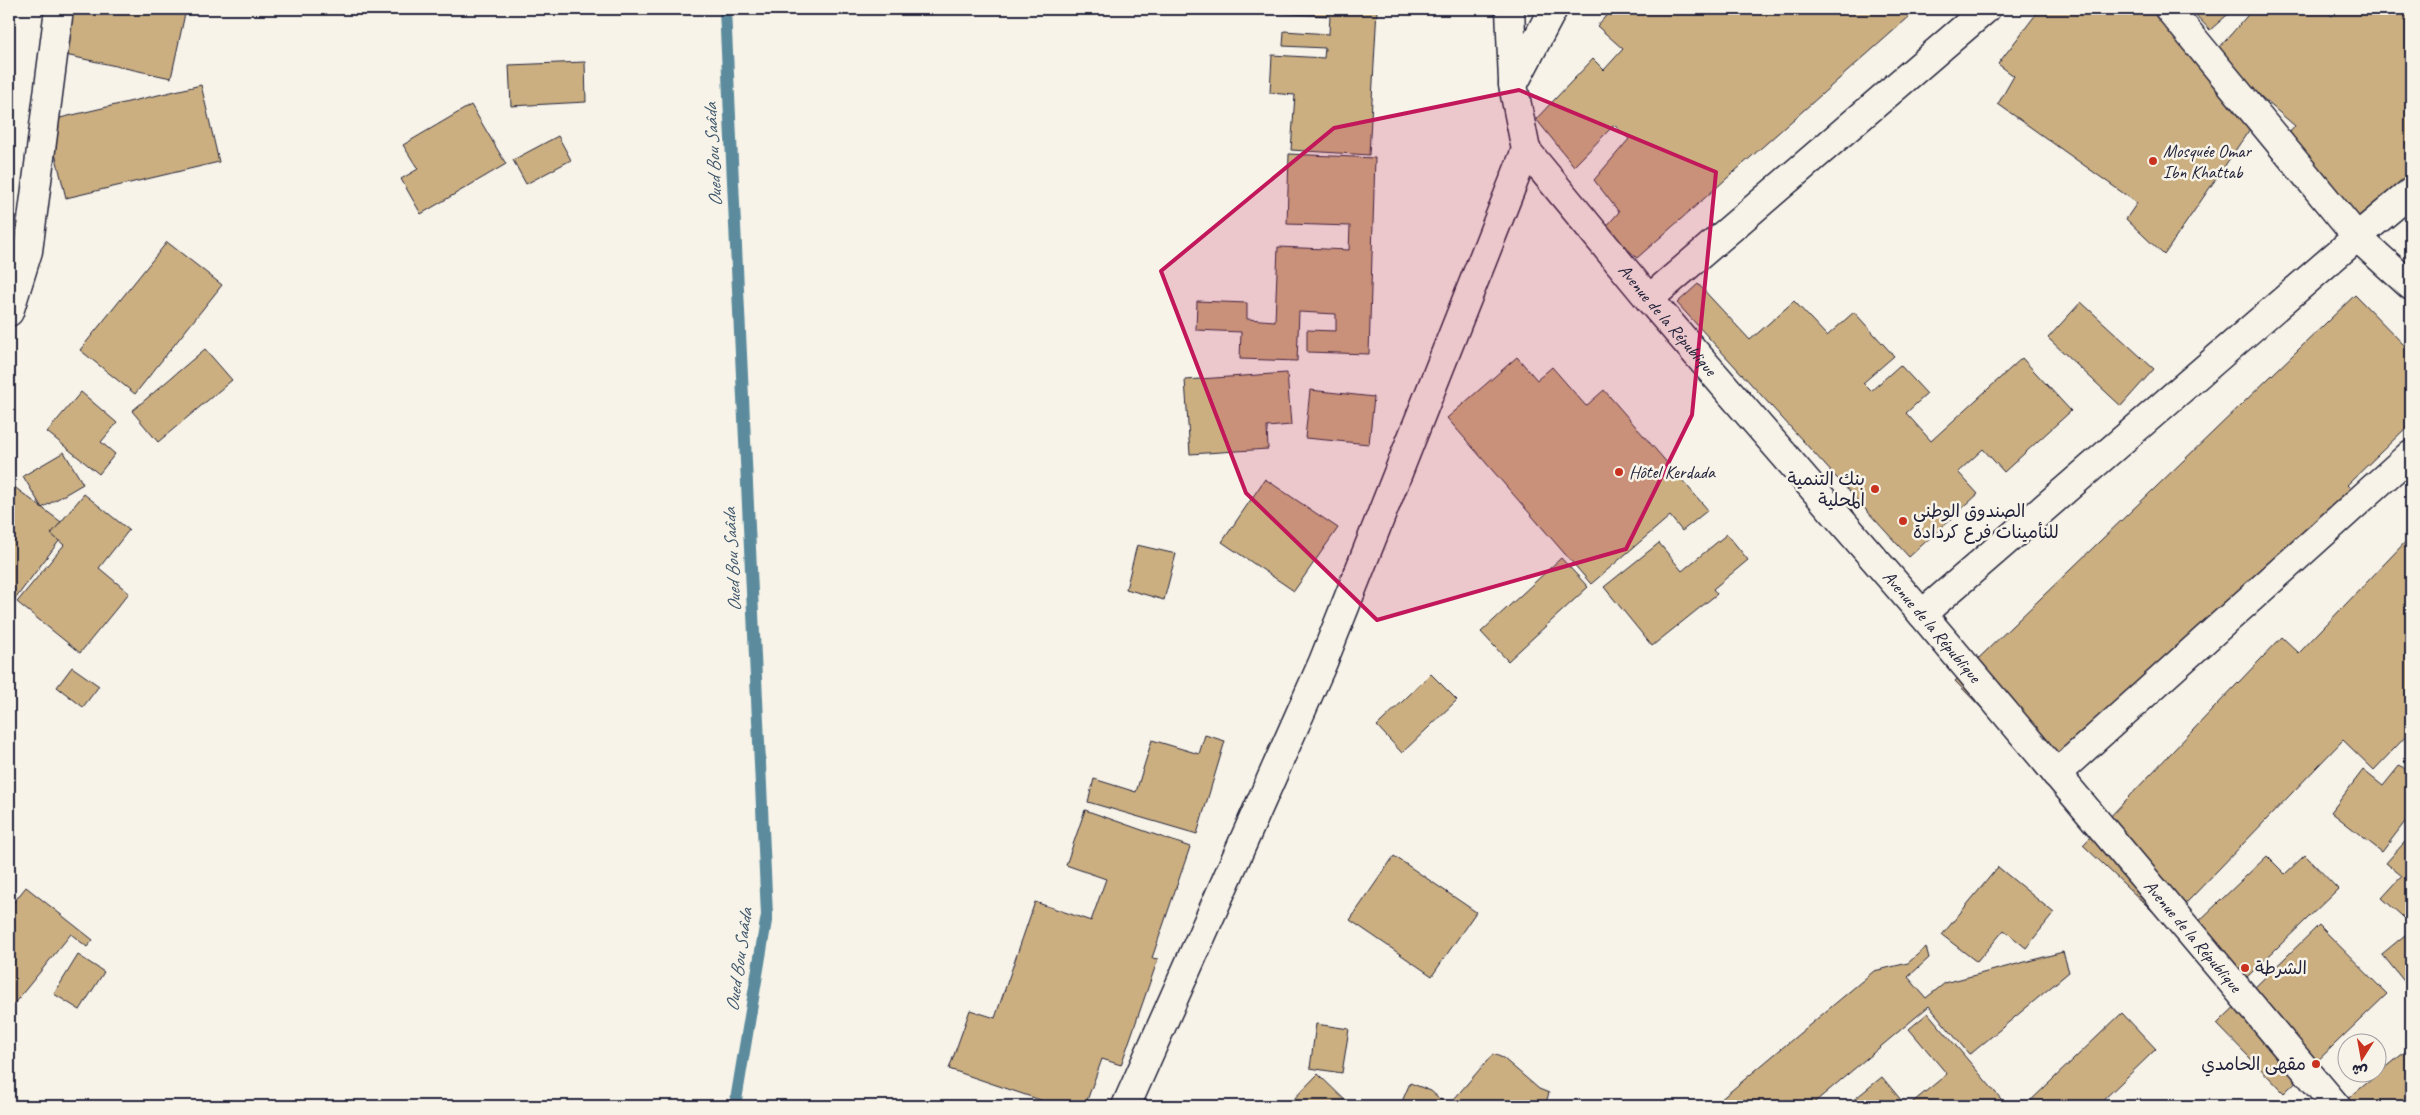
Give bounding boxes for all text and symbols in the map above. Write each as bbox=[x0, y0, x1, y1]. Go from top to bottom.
water label: Oued Bou Saâda bbox=[698, 101, 728, 207]
place label: Mosquée Omar Ibn Khattab bbox=[2163, 140, 2253, 183]
marker: Mosquée Omar Ibn Khattab bbox=[2147, 155, 2159, 167]
street label: Avenue de la République bbox=[1614, 259, 1722, 381]
place label: Hôtel Kerdada bbox=[1629, 461, 1716, 483]
marker: Hôtel Kerdada bbox=[1613, 466, 1625, 478]
place label: بنك التنمية المحلية bbox=[1787, 468, 1865, 511]
marker: بنك التنمية المحلية bbox=[1869, 483, 1881, 495]
place label: الصندوق الوطني للنأمينات فرع كردادة bbox=[1913, 500, 2059, 544]
water label: Oued Bou Saâda bbox=[717, 506, 747, 612]
marker: الصندوق الوطني للنأمينات فرع كردادة bbox=[1897, 515, 1909, 527]
street label: Avenue de la République bbox=[1878, 566, 1987, 688]
street label: Avenue de la République bbox=[2140, 875, 2247, 998]
water label: Oued Bou Saâda bbox=[720, 905, 758, 1013]
place label: الشرطة bbox=[2255, 957, 2307, 979]
marker: الشرطة bbox=[2239, 962, 2251, 974]
north arrow bbox=[2338, 1032, 2388, 1082]
place label: مقهى الحامدي bbox=[2201, 1053, 2306, 1077]
marker: مقهى الحامدي bbox=[2310, 1058, 2322, 1070]
text: ش bbox=[2350, 1060, 2369, 1080]

